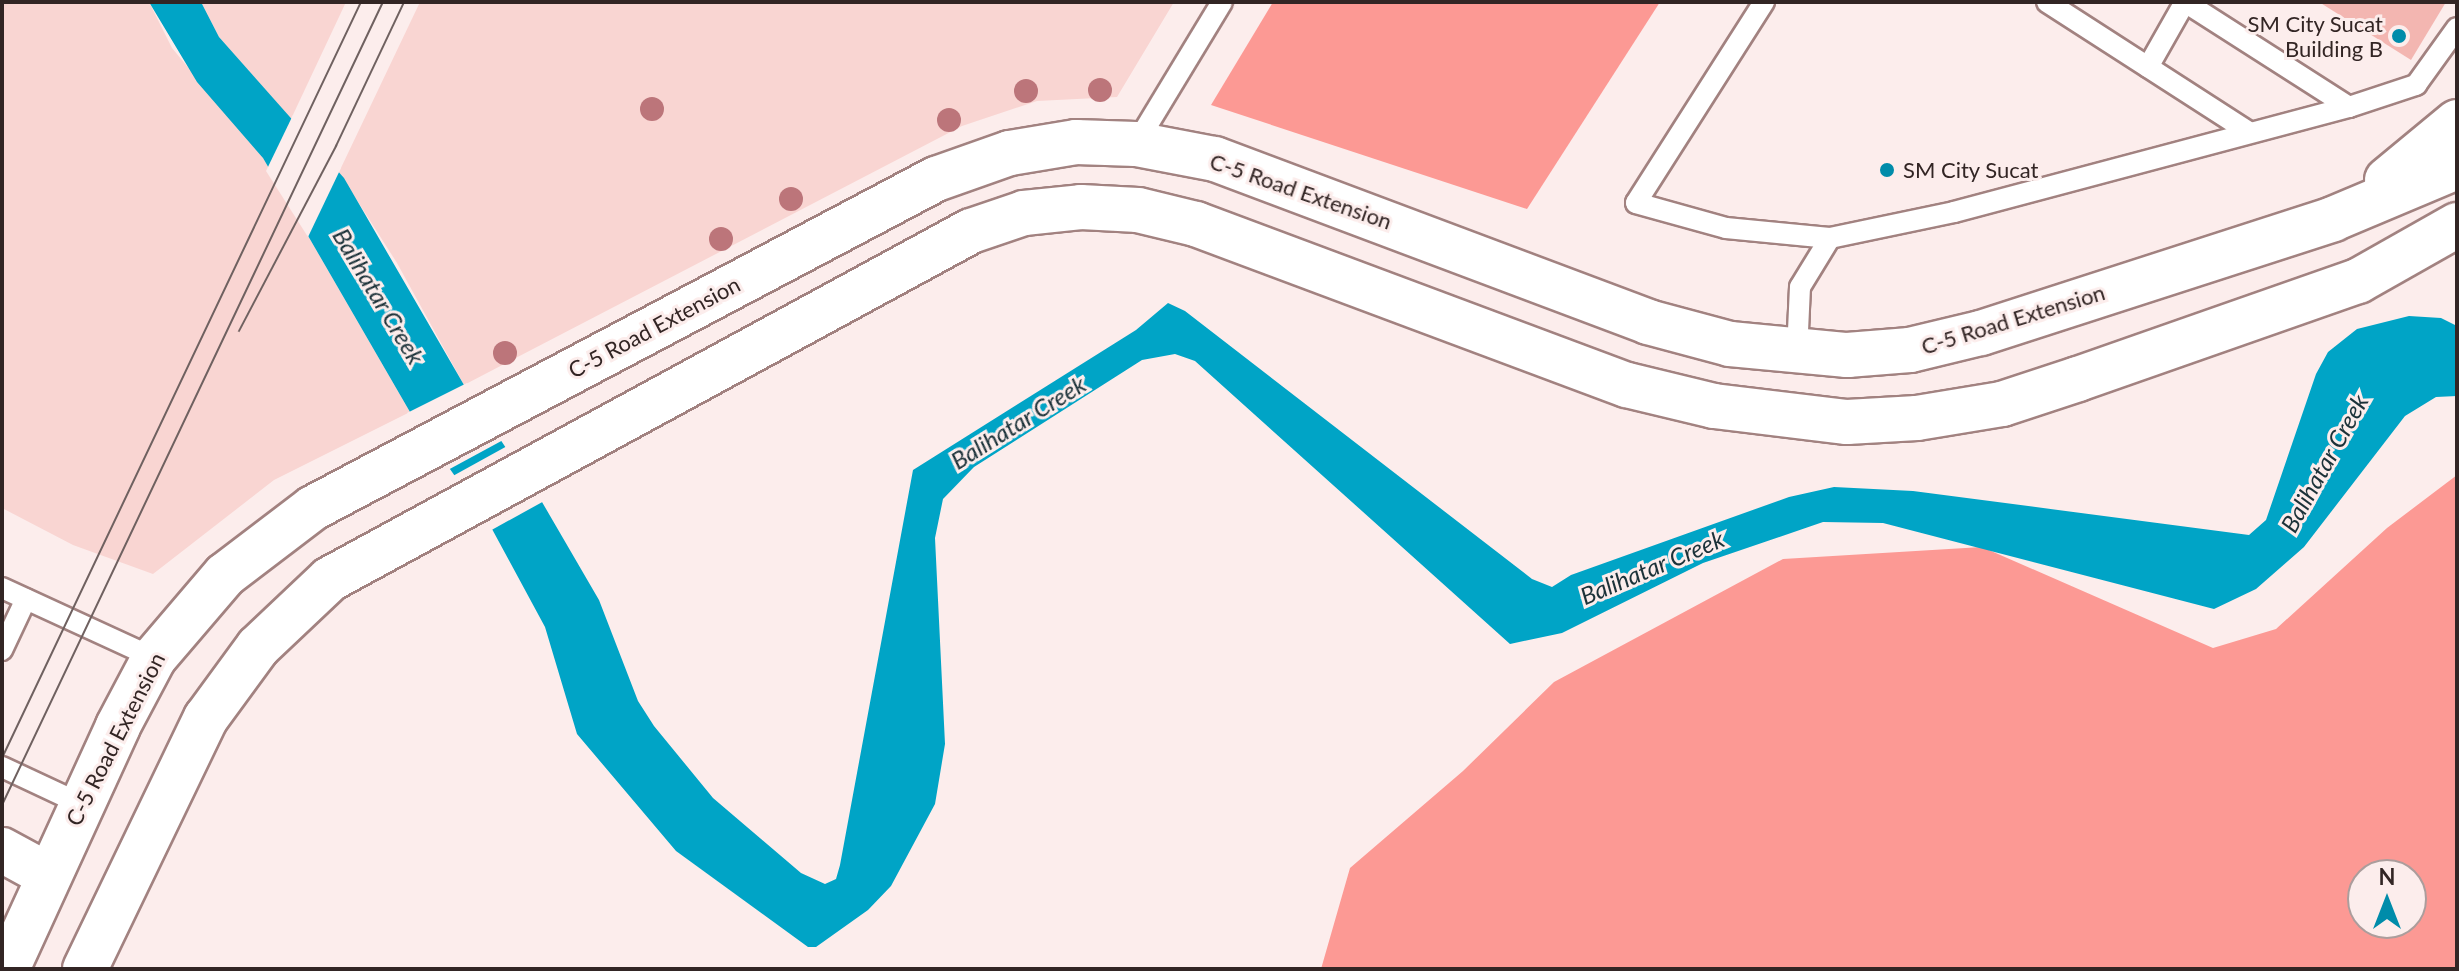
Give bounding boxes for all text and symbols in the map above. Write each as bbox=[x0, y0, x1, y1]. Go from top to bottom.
place label: SM City Sucat Building B bbox=[2247, 10, 2383, 62]
marker: SM City Sucat Building B bbox=[2390, 27, 2408, 45]
street label: C-5 Road Extension bbox=[1207, 147, 1395, 235]
place label: SM City Sucat bbox=[1903, 157, 2039, 183]
marker: SM City Sucat bbox=[1878, 161, 1896, 179]
water label: Balihatar Creek bbox=[327, 223, 431, 369]
street label: C-5 Road Extension bbox=[564, 271, 744, 383]
street label: C-5 Road Extension bbox=[1918, 279, 2108, 359]
water label: Balihatar Creek bbox=[945, 369, 1091, 475]
water label: Balihatar Creek bbox=[2274, 389, 2374, 537]
water label: Balihatar Creek bbox=[1576, 524, 1728, 610]
street label: C-5 Road Extension bbox=[60, 648, 170, 830]
north arrow bbox=[2347, 859, 2427, 939]
text: N bbox=[2379, 863, 2395, 890]

